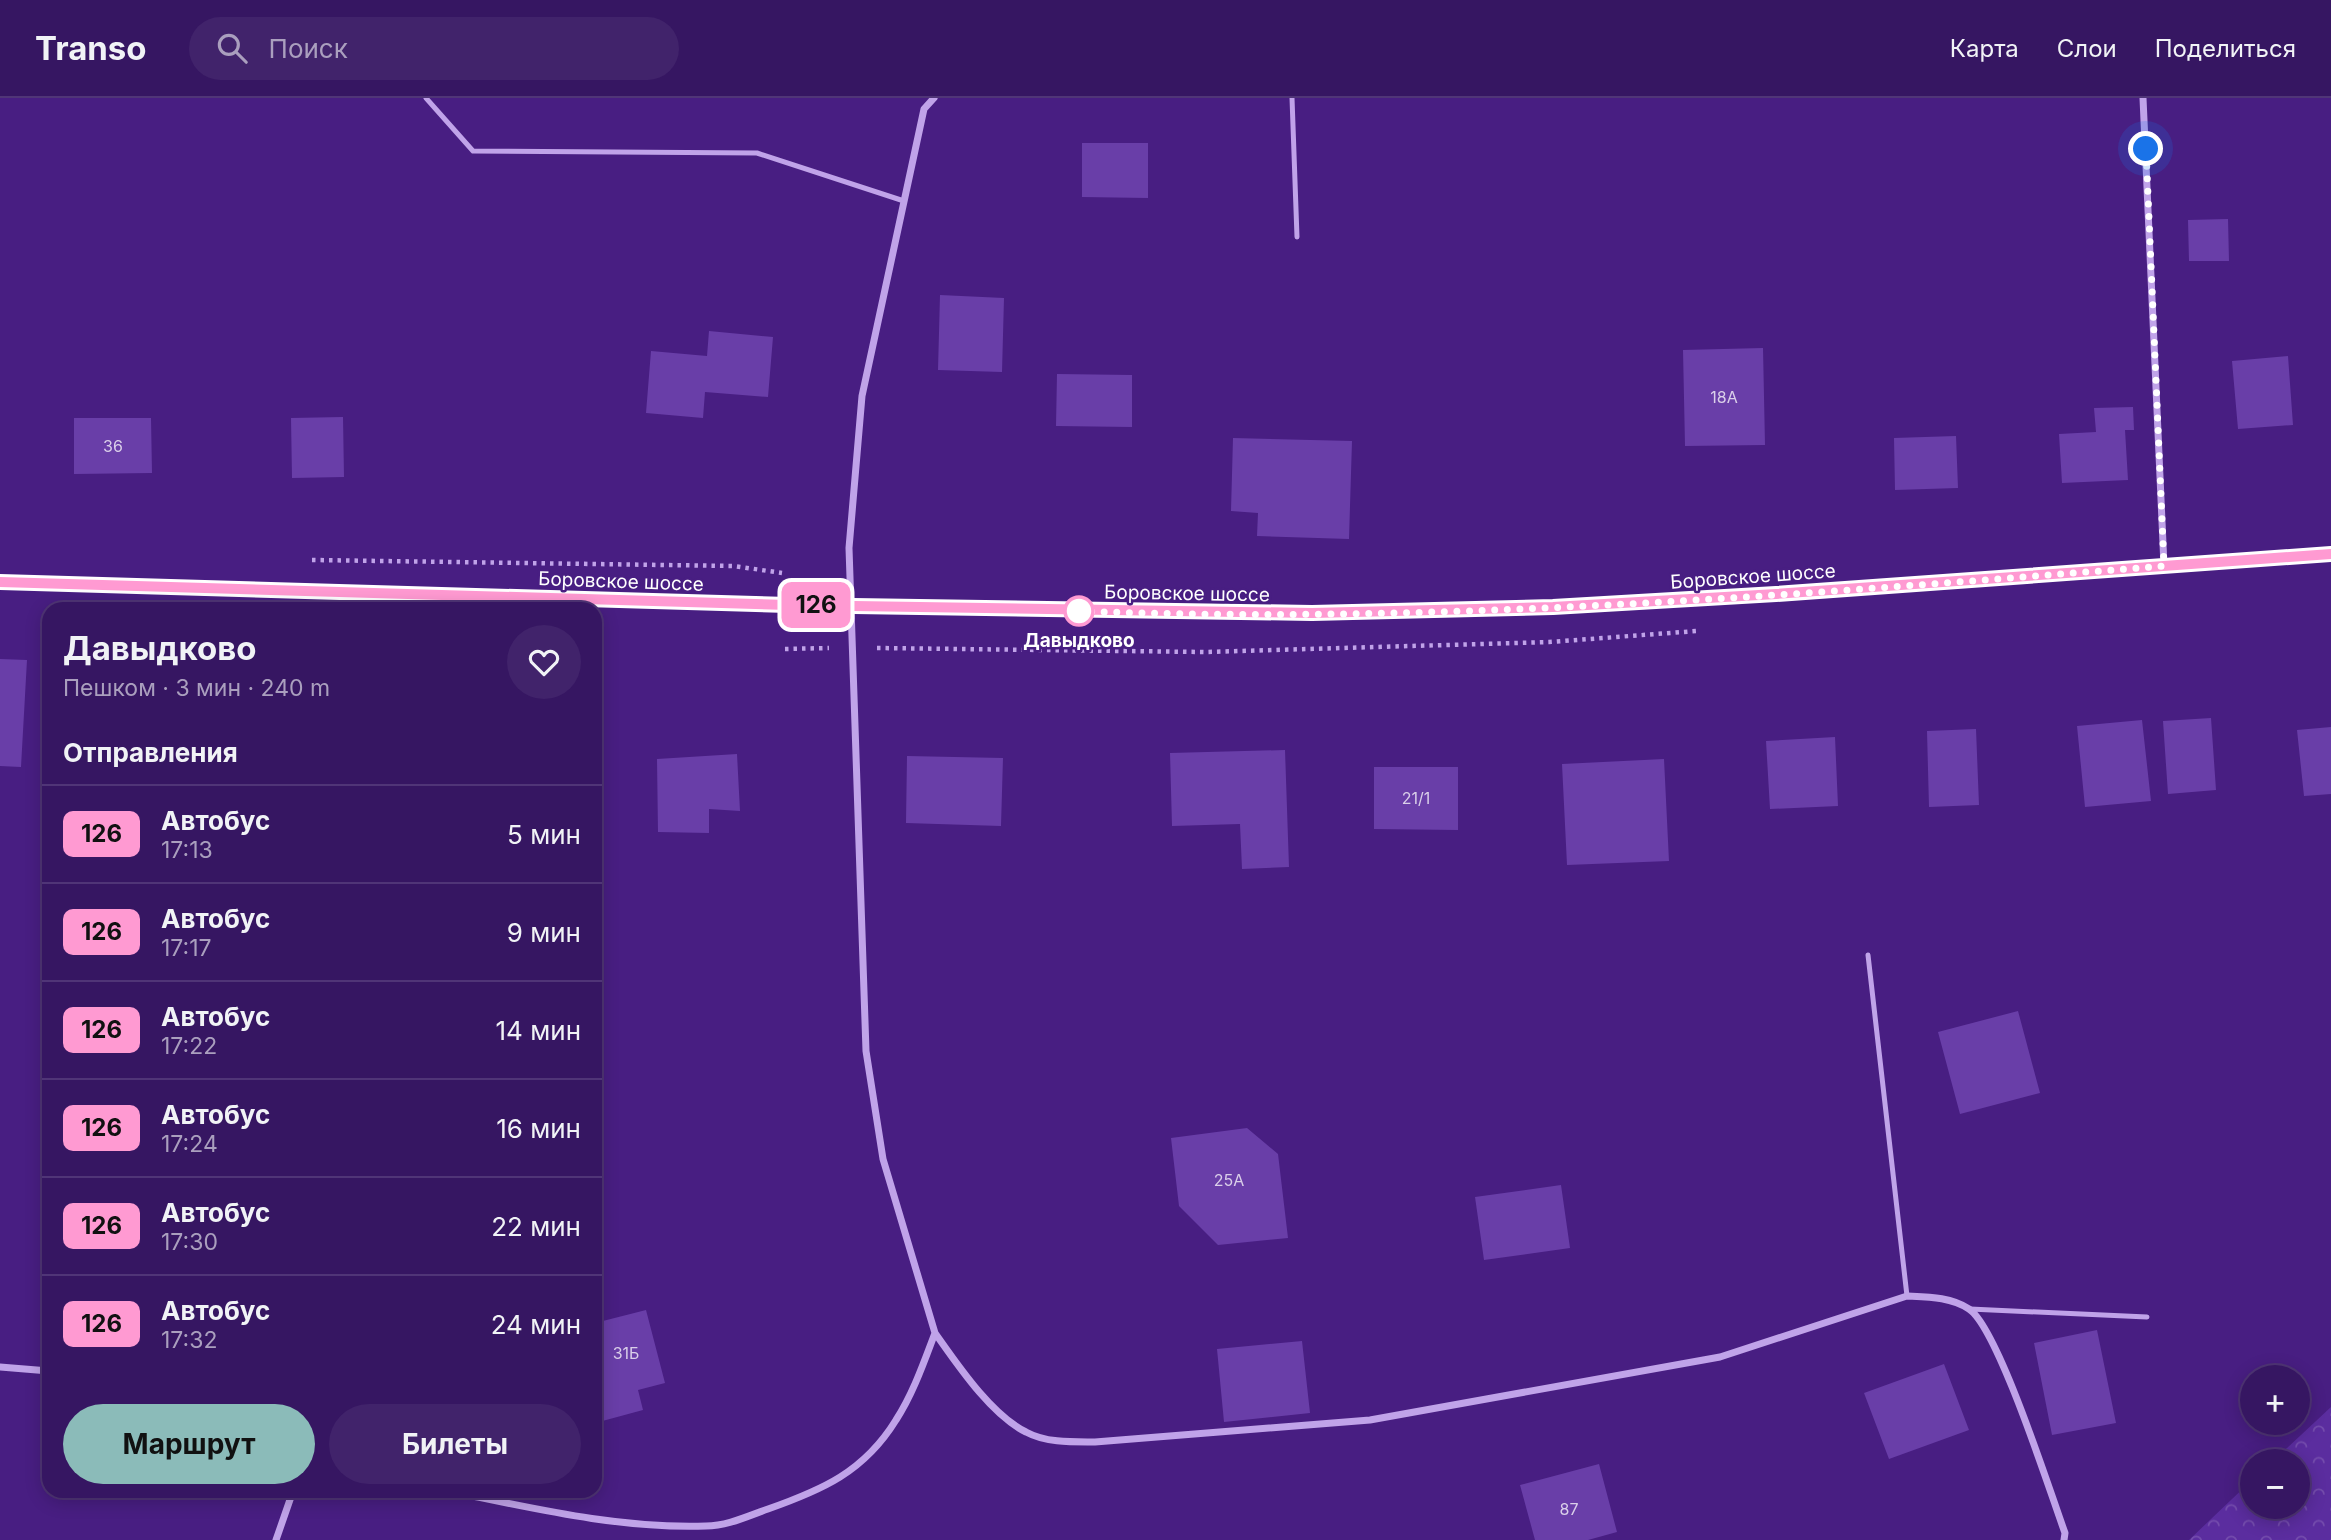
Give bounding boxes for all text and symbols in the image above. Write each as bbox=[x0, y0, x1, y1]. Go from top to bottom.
search box bbox=[189, 17, 679, 80]
text: Transo bbox=[35, 28, 147, 68]
icon: search bbox=[213, 29, 251, 67]
text: Поиск bbox=[269, 33, 348, 64]
text: Карта bbox=[1950, 34, 2019, 63]
text: Слои bbox=[2057, 34, 2117, 63]
text: Поделиться bbox=[2155, 34, 2296, 63]
your location bbox=[2128, 131, 2163, 166]
house number: 18А bbox=[1710, 387, 1738, 407]
house number: 36 bbox=[103, 436, 123, 456]
street label: Боровское шоссе bbox=[1670, 559, 1837, 594]
street label: Боровское шоссе bbox=[538, 567, 704, 596]
street label: Боровское шоссе bbox=[1104, 581, 1270, 606]
line badge: 126 bbox=[776, 582, 856, 628]
text: 126 bbox=[795, 590, 837, 619]
marker: Давыдково bbox=[1064, 596, 1094, 626]
button: heart bbox=[507, 625, 581, 699]
text: Давыдково bbox=[63, 628, 257, 668]
place label: Давыдково bbox=[1023, 629, 1135, 652]
text: Пешком · 3 мин · 240 m bbox=[63, 674, 330, 702]
text: Отправления bbox=[63, 737, 238, 768]
house number: 21/1 bbox=[1402, 788, 1430, 808]
text: Автобус bbox=[161, 805, 270, 836]
text: 126 bbox=[81, 819, 122, 848]
text: 5 мин bbox=[507, 819, 581, 850]
text: 17:13 bbox=[161, 836, 213, 864]
text: Автобус bbox=[161, 903, 270, 934]
text: 126 bbox=[81, 917, 122, 946]
text: 9 мин bbox=[507, 917, 581, 948]
text: 17:17 bbox=[161, 934, 212, 962]
text: Автобус bbox=[161, 1001, 270, 1032]
text: 126 bbox=[81, 1015, 122, 1044]
text: 14 мин bbox=[496, 1015, 581, 1046]
text: 17:22 bbox=[161, 1032, 217, 1060]
text: Автобус bbox=[161, 1099, 270, 1130]
text: 126 bbox=[81, 1113, 122, 1142]
text: 16 мин bbox=[496, 1113, 581, 1144]
text: 17:24 bbox=[161, 1130, 218, 1158]
house number: 25А bbox=[1214, 1170, 1244, 1190]
text: Автобус bbox=[161, 1197, 270, 1228]
text: 126 bbox=[81, 1211, 122, 1240]
text: 22 мин bbox=[491, 1211, 581, 1242]
text: 17:30 bbox=[161, 1228, 218, 1256]
text: Автобус bbox=[161, 1295, 270, 1326]
text: 126 bbox=[81, 1309, 122, 1338]
text: 24 мин bbox=[491, 1309, 581, 1340]
text: 17:32 bbox=[161, 1326, 217, 1354]
house number: 31Б bbox=[613, 1343, 639, 1363]
map controls bbox=[2240, 1365, 2310, 1519]
button: + bbox=[2240, 1365, 2310, 1435]
button: Маршрут bbox=[63, 1404, 315, 1484]
button: Билеты bbox=[329, 1404, 581, 1484]
button: − bbox=[2240, 1449, 2310, 1519]
house number: 87 bbox=[1560, 1499, 1578, 1519]

